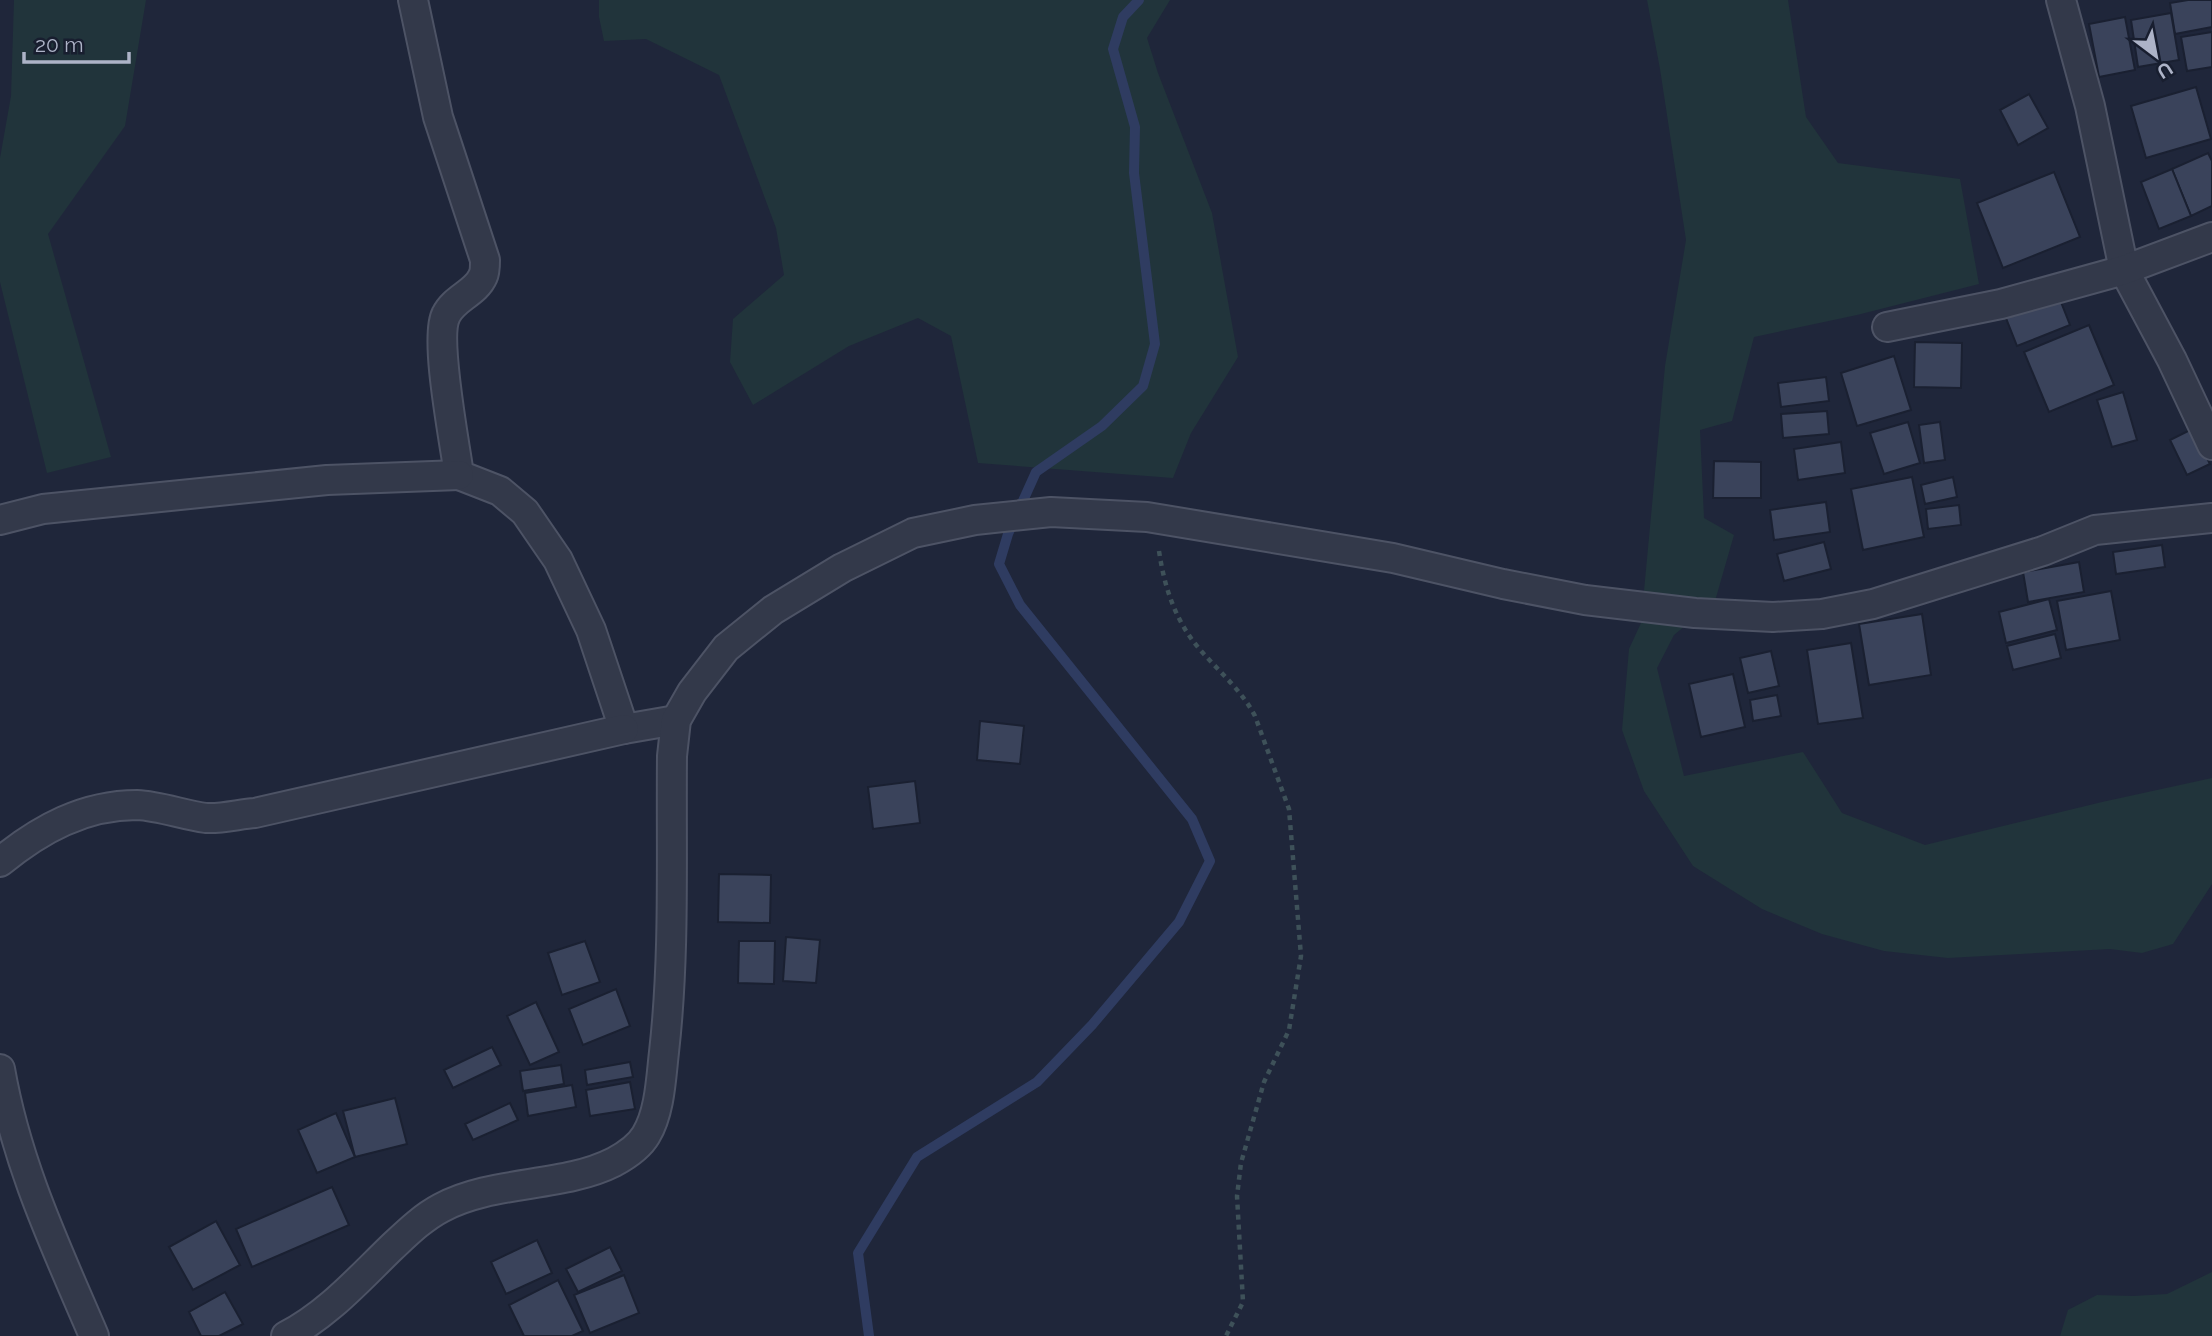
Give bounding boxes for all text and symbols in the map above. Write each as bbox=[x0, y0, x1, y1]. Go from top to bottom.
scale bar bbox=[24, 21, 130, 65]
north arrow bbox=[2121, 21, 2191, 91]
text: 20 m bbox=[35, 32, 83, 57]
text: U bbox=[2153, 57, 2177, 84]

